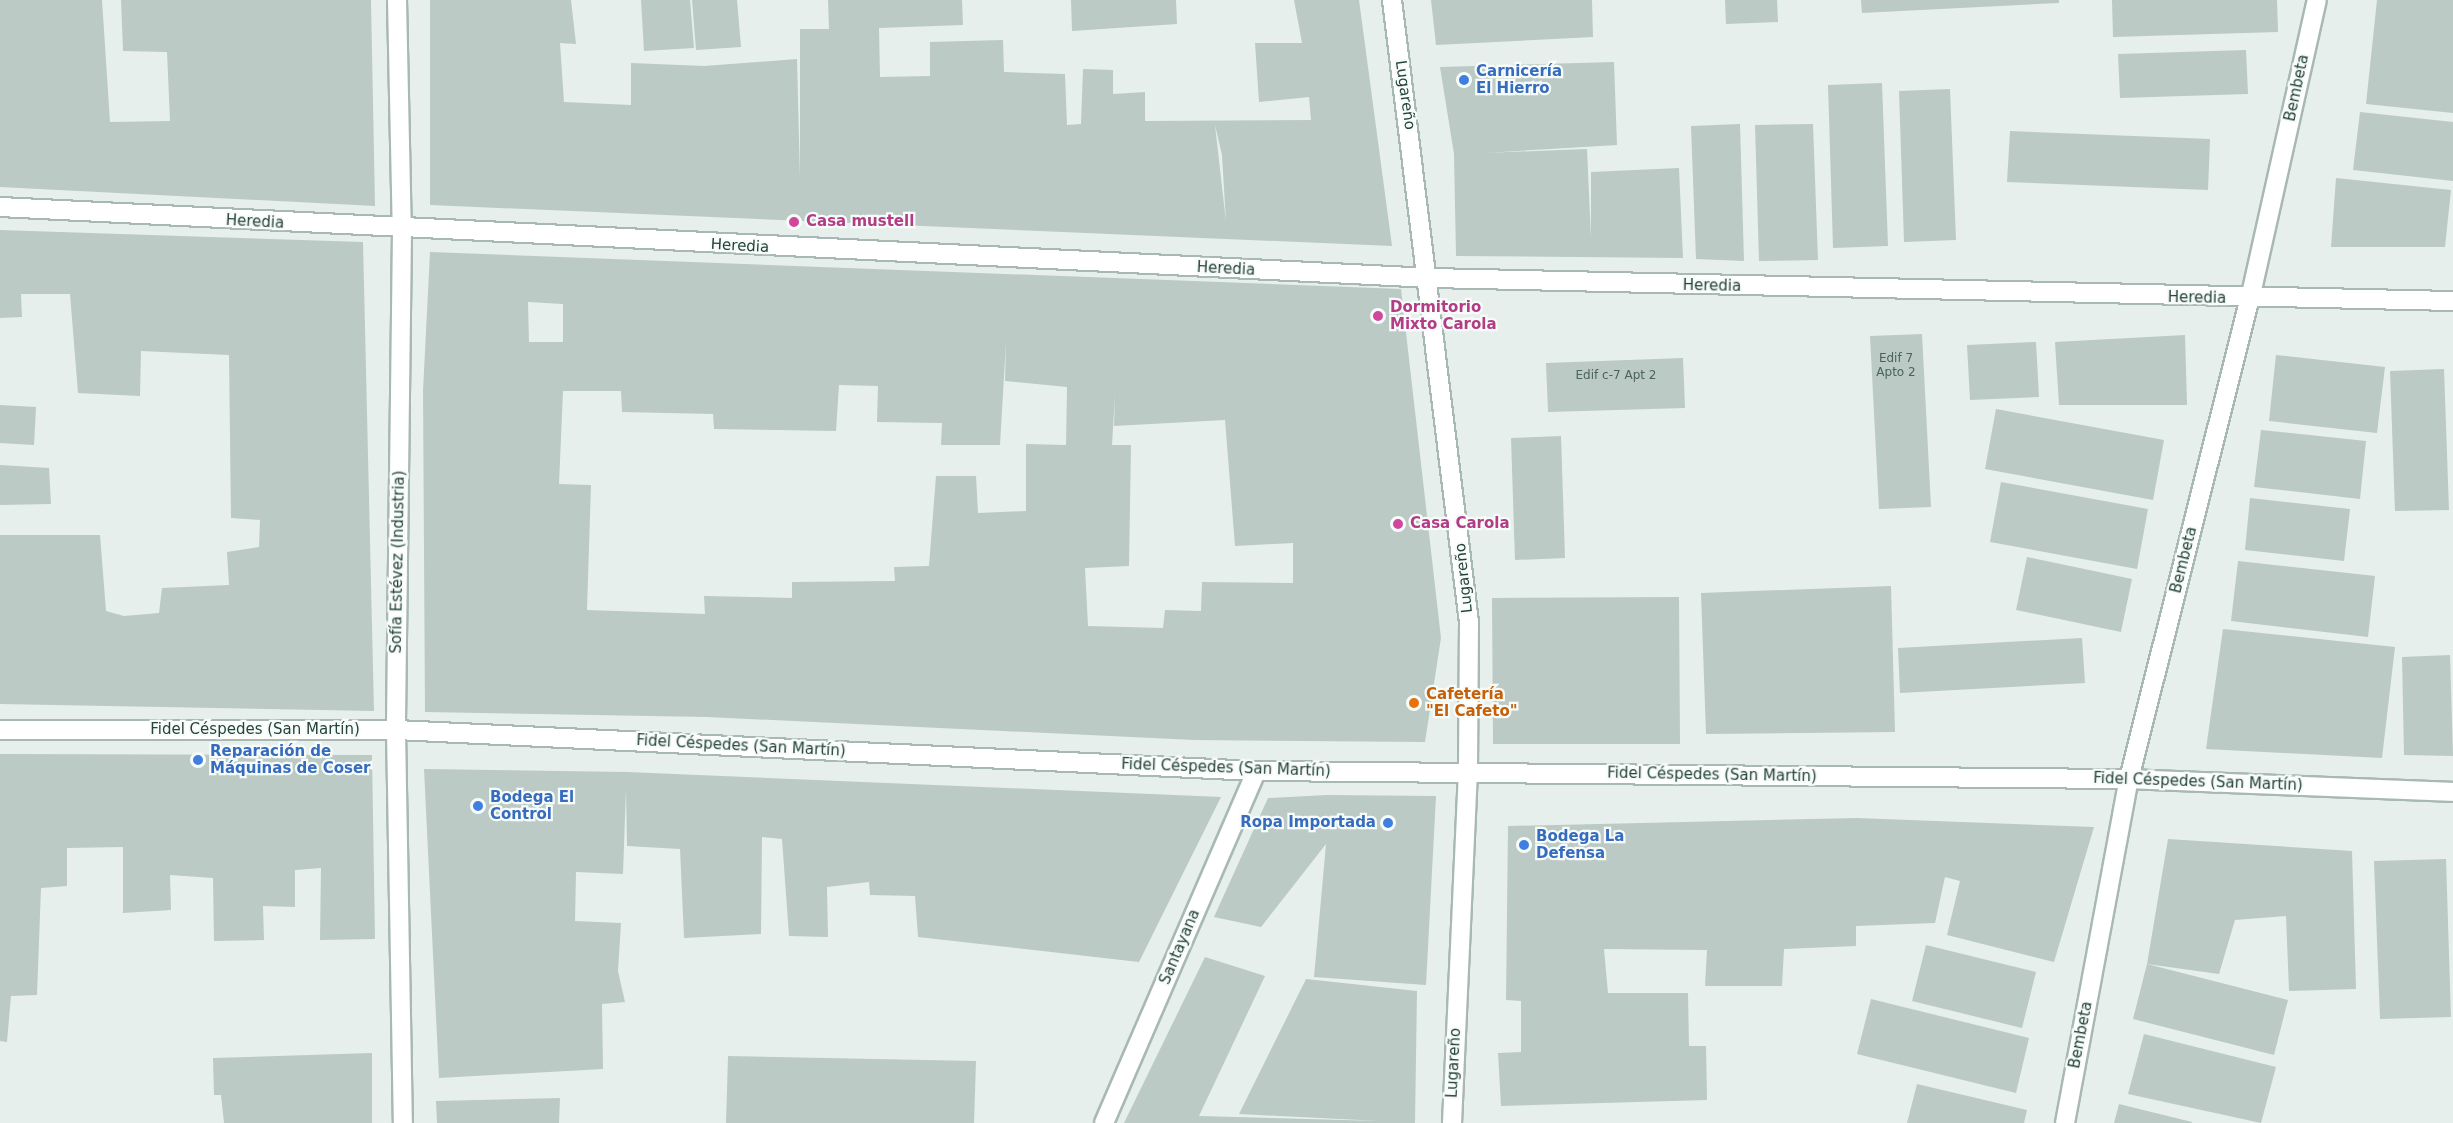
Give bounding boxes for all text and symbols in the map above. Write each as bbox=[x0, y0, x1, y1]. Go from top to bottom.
street label: Bembeta bbox=[2281, 53, 2313, 123]
street label: Lugareño bbox=[1391, 59, 1419, 131]
place label: Carnicería El Hierro bbox=[1476, 62, 1562, 97]
marker: Carnicería El Hierro bbox=[1457, 73, 1471, 87]
street label: Heredia bbox=[225, 211, 285, 233]
place label: Casa mustell bbox=[806, 213, 914, 231]
marker: Casa mustell bbox=[787, 215, 801, 229]
street label: Heredia bbox=[710, 235, 770, 257]
street label: Heredia bbox=[1196, 258, 1256, 280]
street label: Heredia bbox=[1683, 276, 1741, 296]
street label: Heredia bbox=[2168, 288, 2226, 308]
place label: Dormitorio Mixto Carola bbox=[1390, 298, 1497, 333]
marker: Dormitorio Mixto Carola bbox=[1371, 309, 1385, 323]
house number: Edif 7 Apto 2 bbox=[1876, 352, 1916, 380]
house number: Edif c-7 Apt 2 bbox=[1576, 369, 1656, 383]
street label: Sofía Estévez (Industria) bbox=[387, 470, 409, 654]
place label: Casa Carola bbox=[1410, 515, 1509, 533]
marker: Casa Carola bbox=[1391, 517, 1405, 531]
street label: Bembeta bbox=[2167, 525, 2201, 595]
street label: Lugareño bbox=[1451, 542, 1477, 614]
place label: Cafetería "El Cafeto" bbox=[1426, 685, 1518, 720]
marker: Cafetería "El Cafeto" bbox=[1407, 696, 1421, 710]
street label: Fidel Céspedes (San Martín) bbox=[150, 721, 360, 739]
street label: Fidel Céspedes (San Martín) bbox=[636, 732, 846, 760]
place label: Reparación de Máquinas de Coser bbox=[210, 742, 371, 777]
marker: Reparación de Máquinas de Coser bbox=[191, 753, 205, 767]
street label: Fidel Céspedes (San Martín) bbox=[1121, 755, 1331, 781]
street label: Fidel Céspedes (San Martín) bbox=[1607, 764, 1817, 786]
street label: Fidel Céspedes (San Martín) bbox=[2093, 769, 2303, 795]
place label: Bodega El Control bbox=[490, 788, 574, 823]
marker: Bodega El Control bbox=[471, 799, 485, 813]
place label: Ropa Importada bbox=[1240, 814, 1376, 832]
marker: Ropa Importada bbox=[1381, 816, 1395, 830]
place label: Bodega La Defensa bbox=[1536, 827, 1624, 862]
marker: Bodega La Defensa bbox=[1517, 838, 1531, 852]
street label: Santayana bbox=[1156, 907, 1204, 987]
street label: Bembeta bbox=[2066, 1000, 2096, 1070]
street label: Lugareño bbox=[1443, 1028, 1465, 1098]

